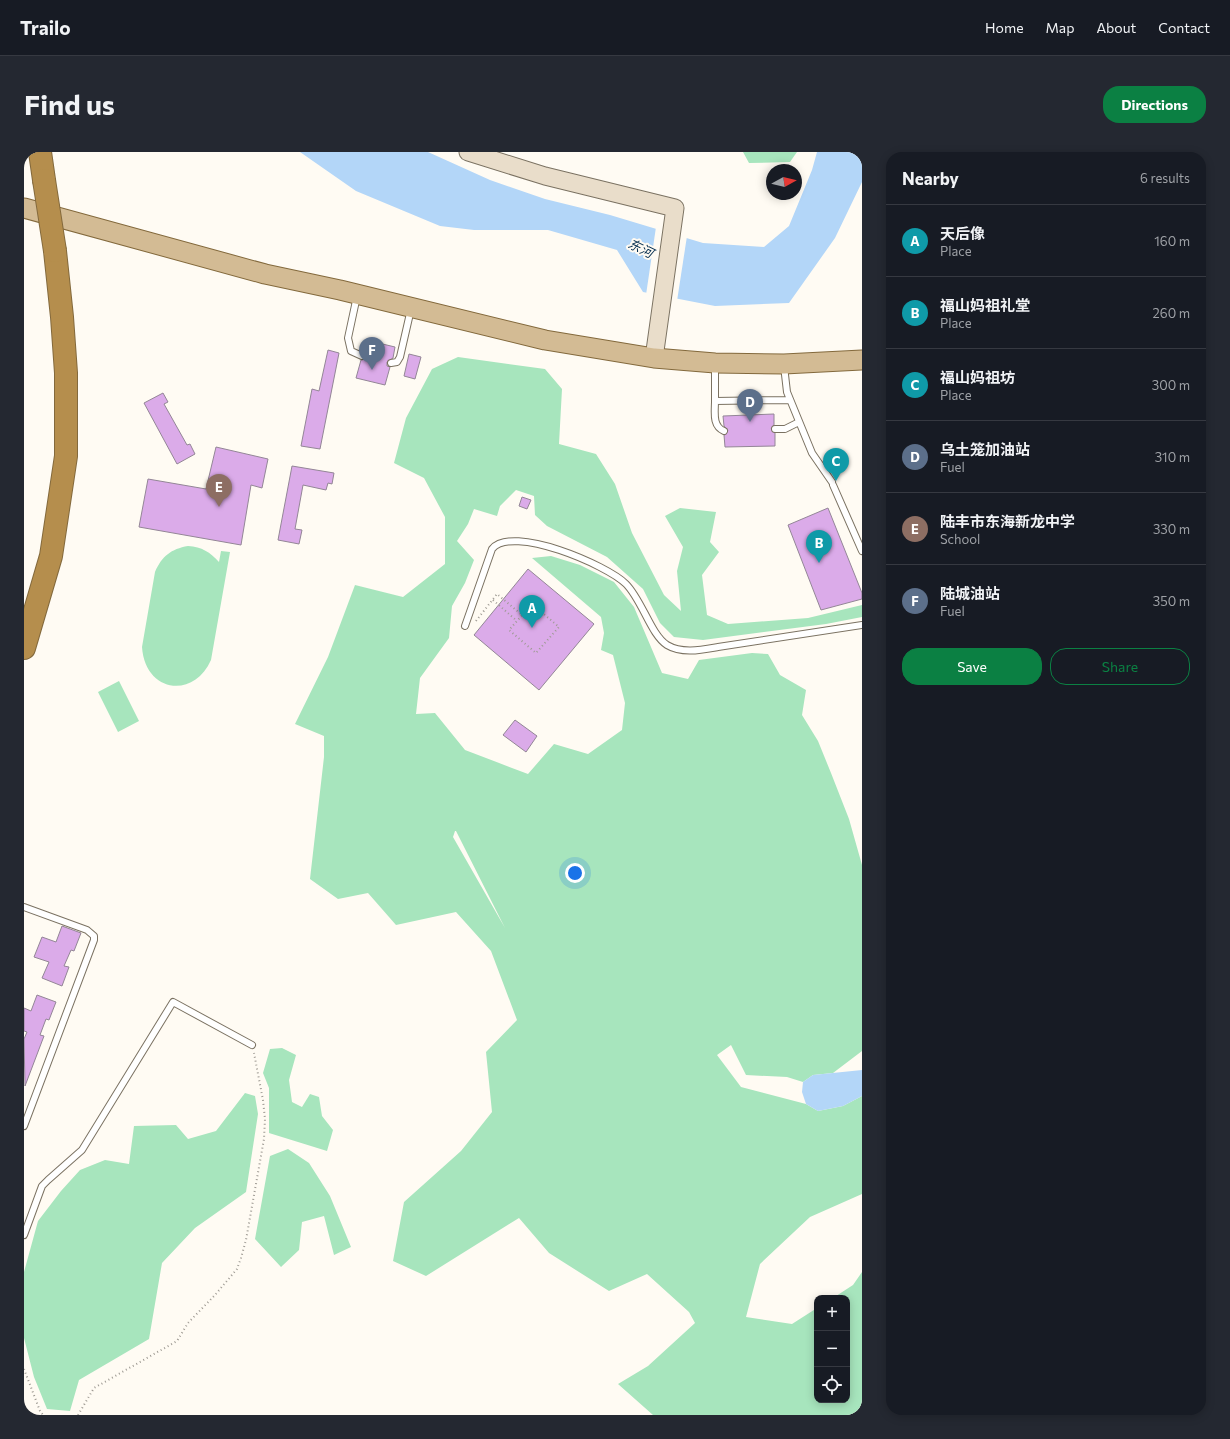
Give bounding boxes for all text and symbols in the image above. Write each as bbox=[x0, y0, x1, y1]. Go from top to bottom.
text: Trailo bbox=[20, 16, 71, 39]
text: Home bbox=[985, 19, 1024, 36]
text: Map bbox=[1046, 19, 1074, 36]
text: About bbox=[1096, 19, 1136, 36]
text: Contact bbox=[1158, 19, 1210, 36]
button: Directions bbox=[1103, 86, 1206, 123]
text: Find us bbox=[24, 87, 115, 121]
north arrow bbox=[766, 164, 802, 200]
text: Nearby bbox=[902, 168, 959, 189]
text: 6 results bbox=[1140, 170, 1190, 186]
text: 天后像 bbox=[940, 224, 985, 242]
text: A bbox=[910, 233, 920, 249]
text: 160 m bbox=[1154, 233, 1190, 249]
water label: 东河 bbox=[626, 235, 659, 262]
text: Place bbox=[940, 243, 972, 259]
text: 福山妈祖礼堂 bbox=[940, 296, 1030, 314]
text: B bbox=[911, 305, 919, 321]
text: 260 m bbox=[1153, 305, 1190, 321]
text: Place bbox=[940, 315, 972, 331]
pin: F bbox=[359, 337, 385, 370]
text: 福山妈祖坊 bbox=[940, 368, 1015, 386]
text: C bbox=[911, 377, 919, 393]
text: 300 m bbox=[1152, 377, 1190, 393]
text: Place bbox=[940, 387, 972, 403]
pin: D bbox=[737, 389, 763, 422]
text: 乌土笼加油站 bbox=[940, 440, 1030, 458]
pin: C bbox=[823, 448, 849, 481]
text: D bbox=[910, 449, 920, 465]
text: 310 m bbox=[1155, 449, 1190, 465]
text: Fuel bbox=[940, 459, 965, 475]
pin: E bbox=[206, 474, 232, 507]
text: 陆丰市东海新龙中学 bbox=[940, 512, 1075, 530]
text: E bbox=[911, 521, 919, 537]
text: 330 m bbox=[1153, 521, 1190, 537]
pin: B bbox=[806, 530, 832, 563]
text: School bbox=[940, 531, 980, 547]
text: 陆城油站 bbox=[940, 584, 1000, 602]
text: F bbox=[911, 593, 919, 609]
text: 350 m bbox=[1153, 593, 1190, 609]
pin: A bbox=[519, 595, 545, 628]
text: Fuel bbox=[940, 603, 965, 619]
button: Save bbox=[902, 648, 1042, 685]
button: Share bbox=[1050, 648, 1190, 685]
your location bbox=[565, 863, 585, 883]
map controls bbox=[814, 1295, 850, 1403]
button: + bbox=[814, 1295, 850, 1331]
button: − bbox=[814, 1331, 850, 1367]
button: locate bbox=[814, 1367, 850, 1403]

